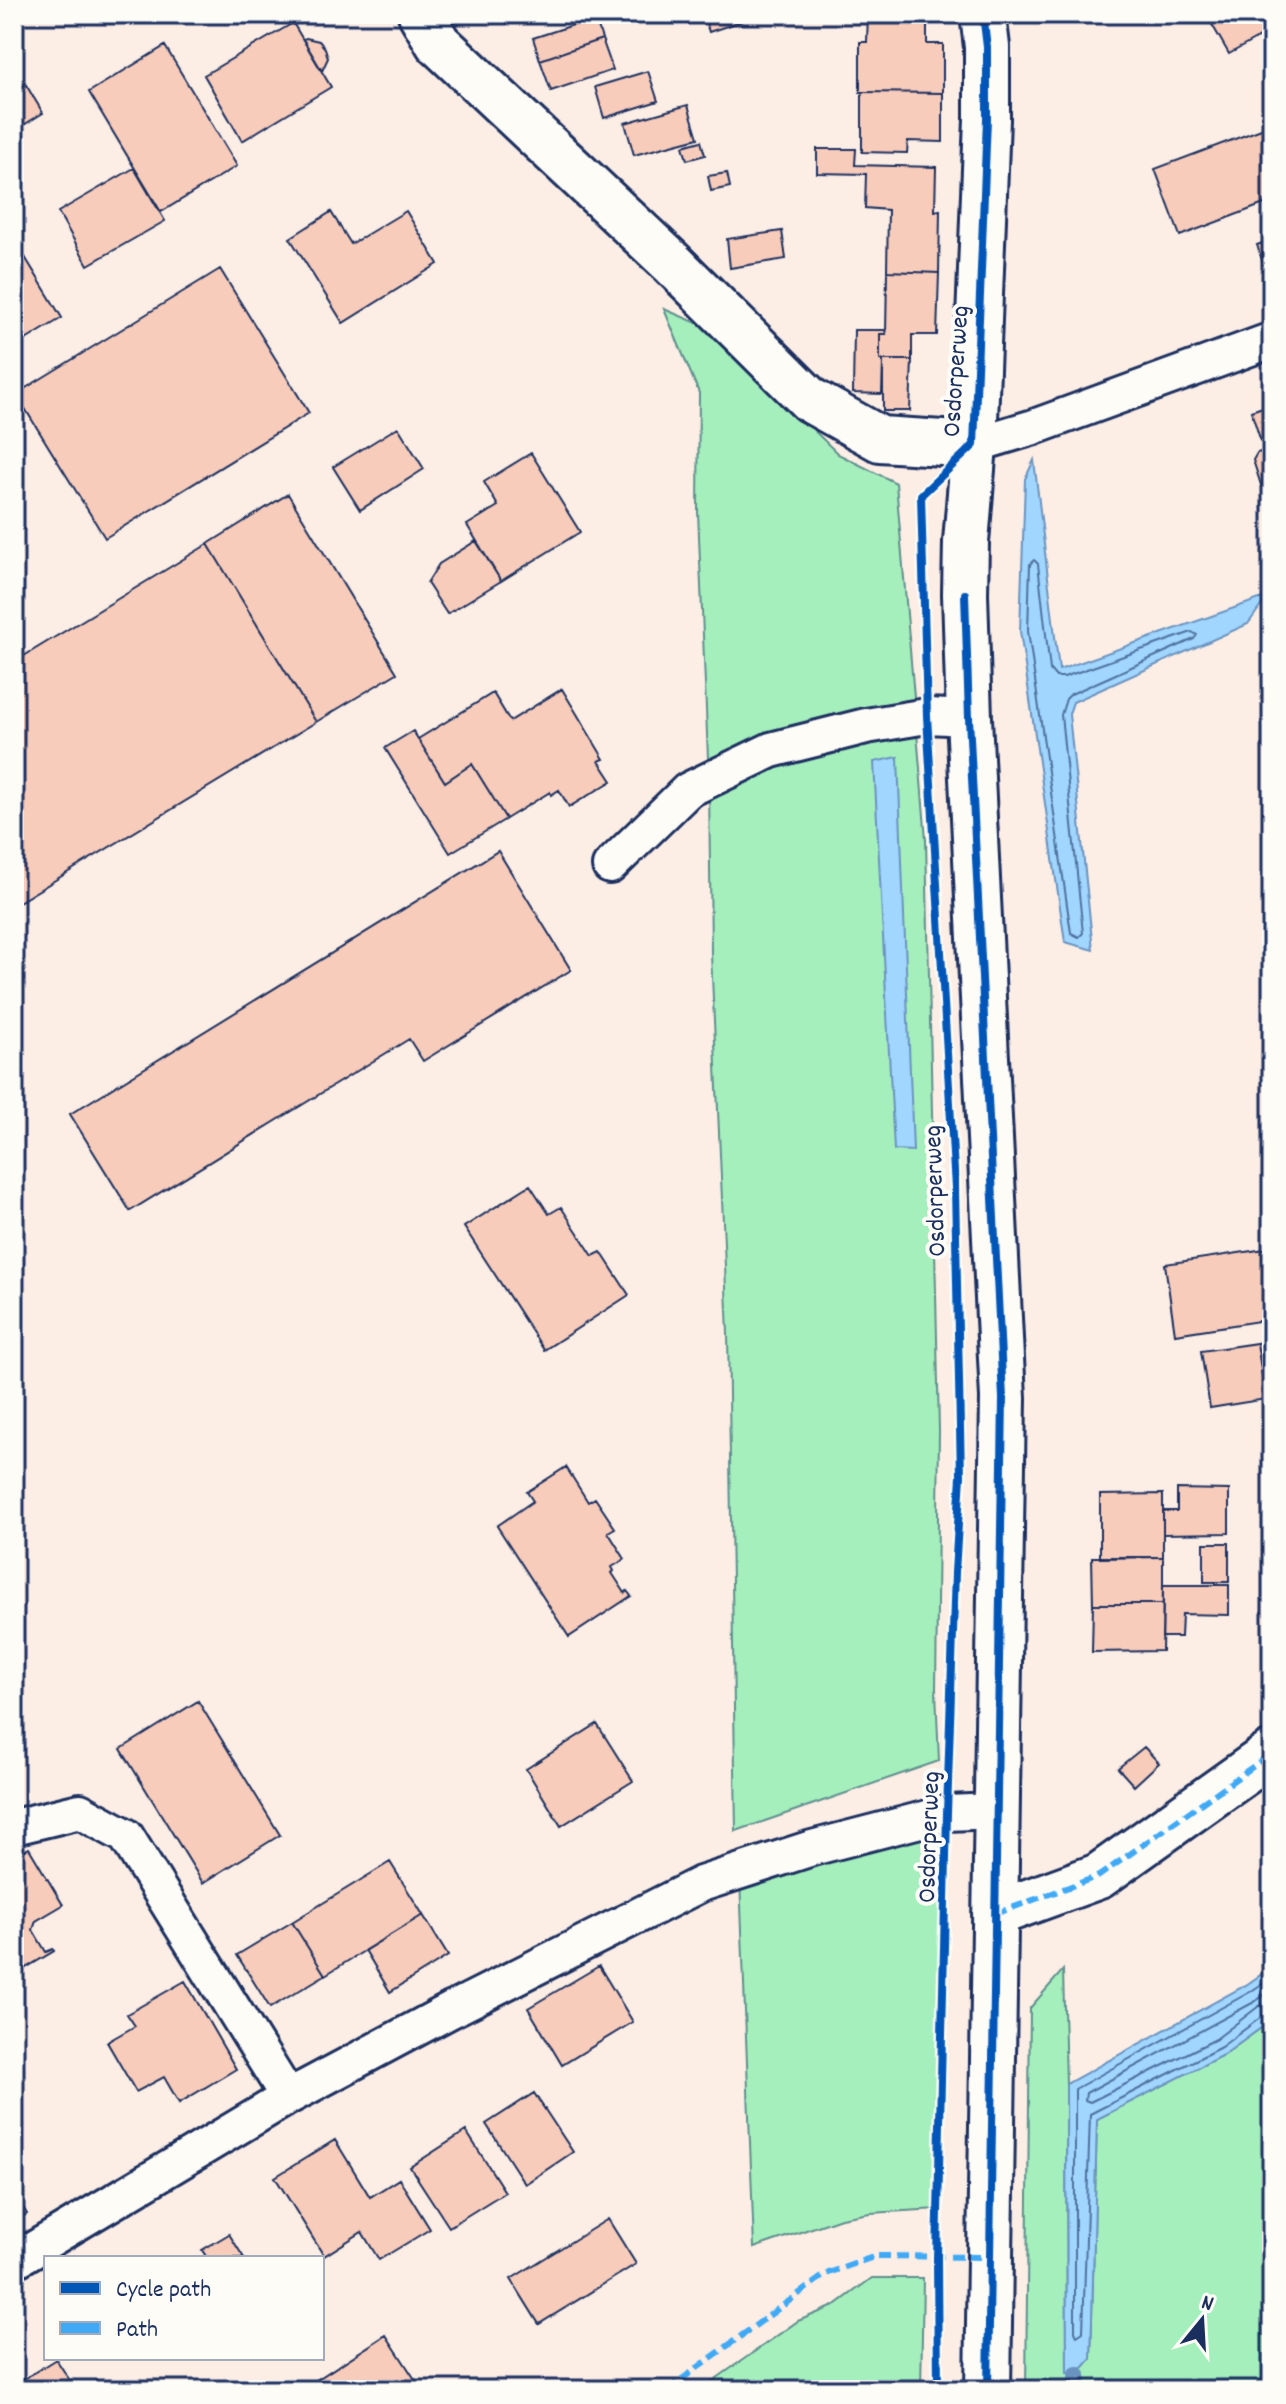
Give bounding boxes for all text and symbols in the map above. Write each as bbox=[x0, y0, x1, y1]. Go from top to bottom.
street label: Osdorperweg bbox=[934, 304, 981, 438]
street label: Osdorperweg bbox=[916, 1124, 957, 1257]
street label: Osdorperweg bbox=[910, 1771, 951, 1904]
legend bbox=[44, 2256, 324, 2360]
text: Cycle path bbox=[116, 2274, 211, 2308]
north arrow bbox=[1162, 2280, 1242, 2360]
text: N bbox=[1197, 2288, 1217, 2321]
text: Path bbox=[116, 2314, 158, 2348]

